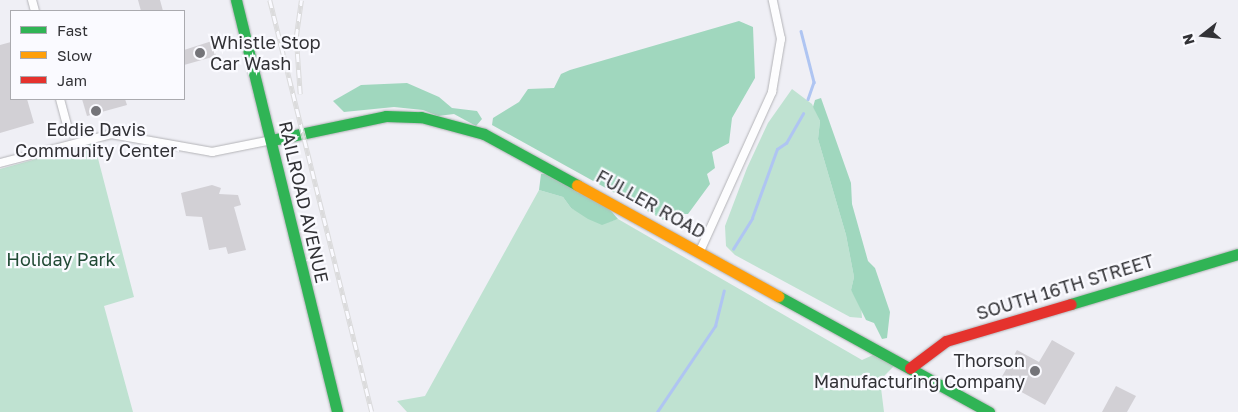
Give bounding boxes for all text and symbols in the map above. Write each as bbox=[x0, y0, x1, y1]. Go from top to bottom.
legend bbox=[10, 10, 185, 100]
north arrow bbox=[1178, 10, 1228, 60]
text: Fast bbox=[57, 21, 88, 39]
place label: Whistle Stop Car Wash bbox=[210, 32, 321, 74]
text: N bbox=[1178, 32, 1198, 47]
text: Slow bbox=[57, 46, 92, 64]
marker: Whistle Stop Car Wash bbox=[194, 47, 206, 59]
text: Jam bbox=[57, 71, 87, 89]
marker: Eddie Davis Community Center bbox=[90, 105, 102, 117]
place label: Eddie Davis Community Center bbox=[15, 119, 177, 162]
street label: RAILROAD AVENUE bbox=[275, 119, 333, 285]
street label: FULLER ROAD bbox=[592, 165, 710, 243]
park label: Holiday Park bbox=[6, 248, 116, 270]
street label: SOUTH 16TH STREET bbox=[974, 250, 1156, 324]
place label: Thorson Manufacturing Company bbox=[814, 350, 1025, 392]
marker: Thorson Manufacturing Company bbox=[1029, 365, 1041, 377]

